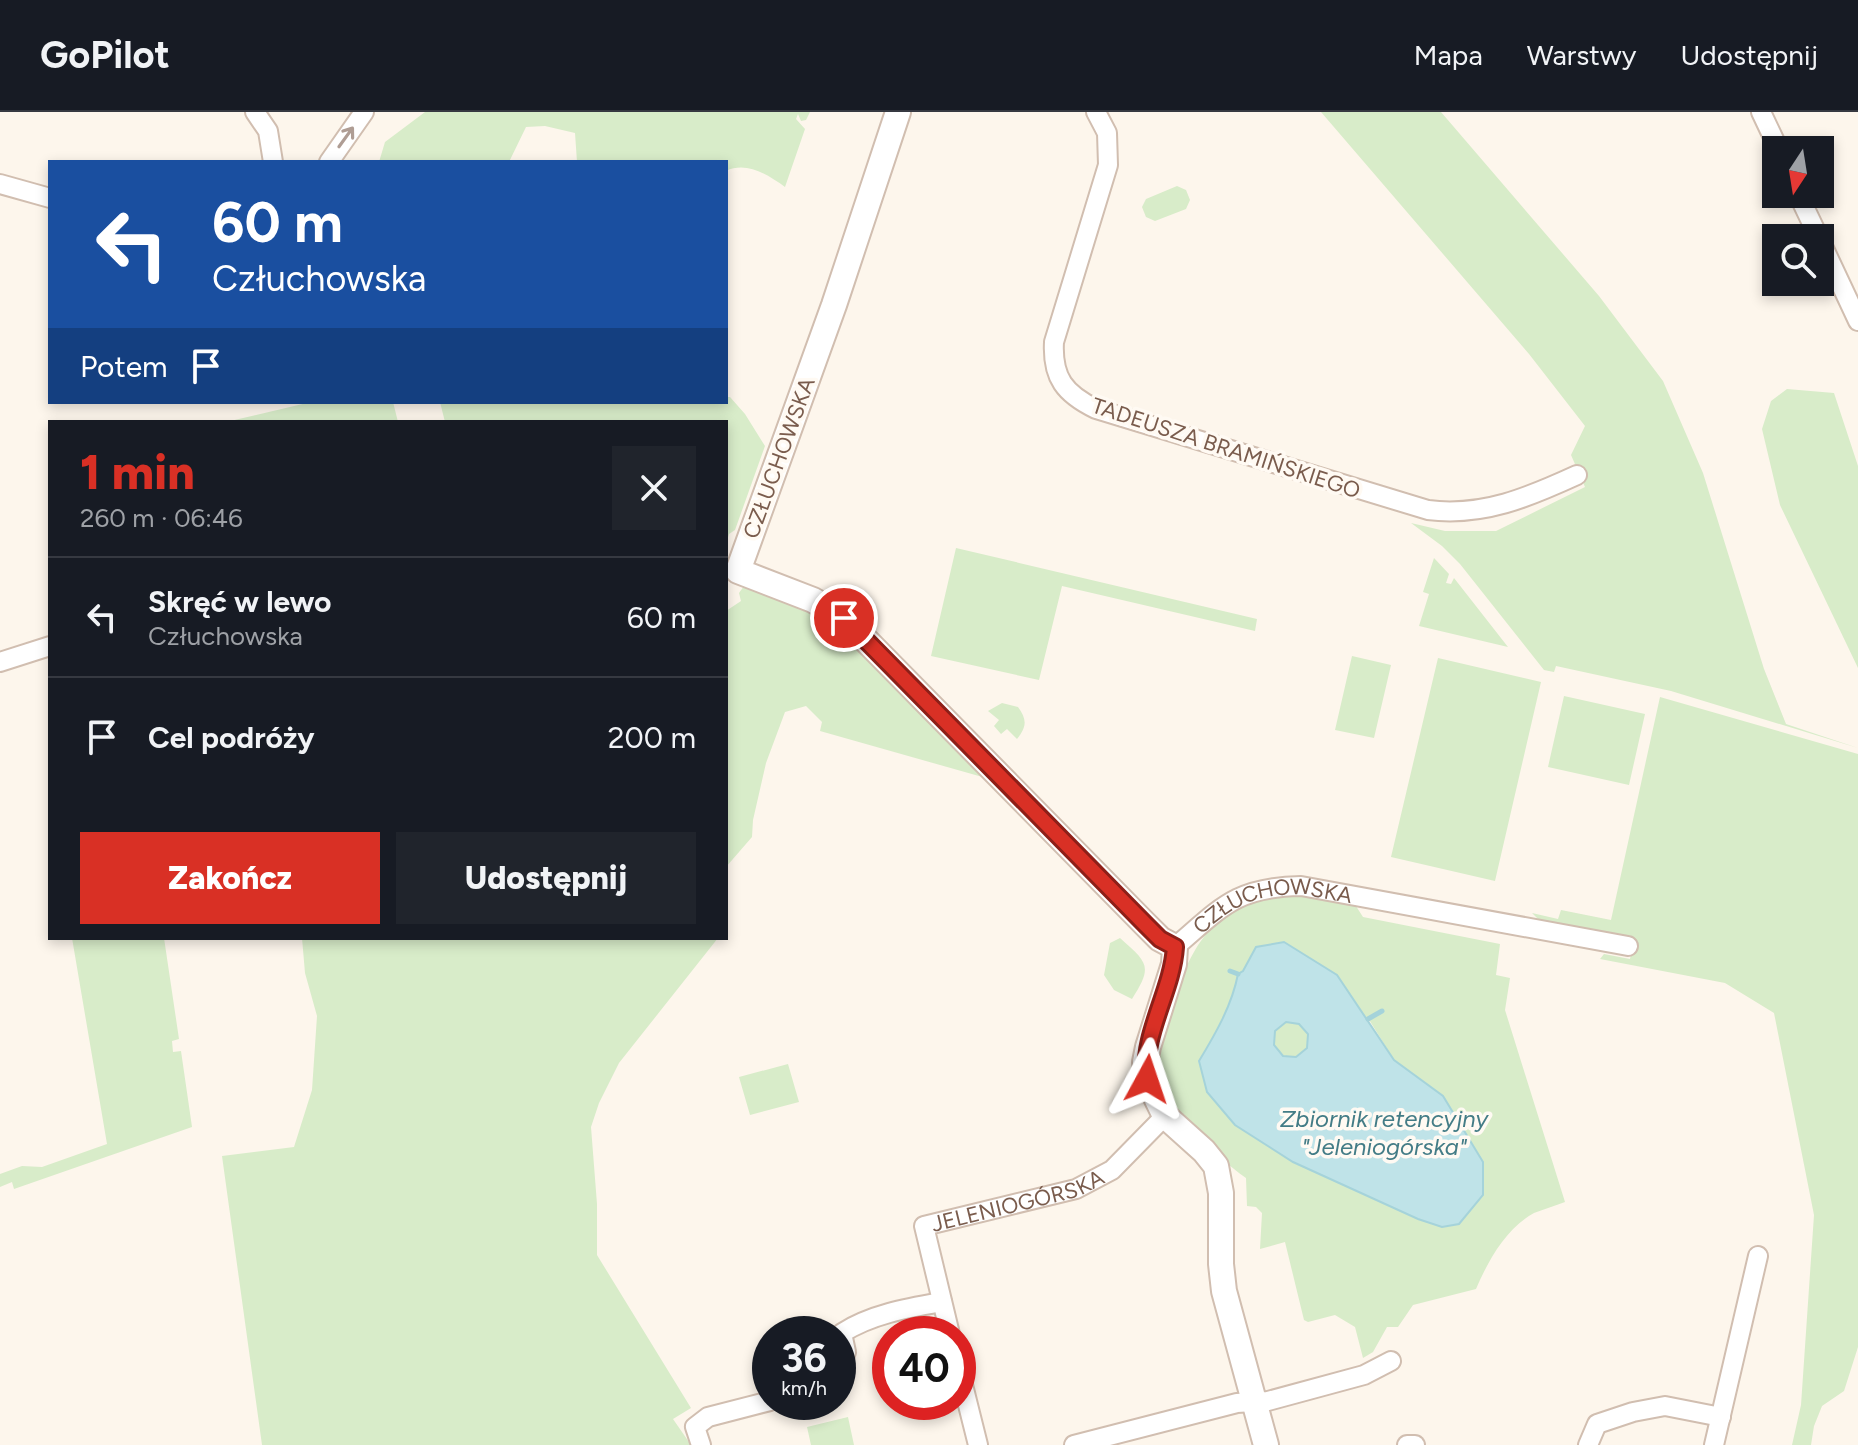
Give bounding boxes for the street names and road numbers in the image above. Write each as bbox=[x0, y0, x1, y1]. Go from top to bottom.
street label: CZŁUCHOWSKA bbox=[737, 374, 821, 542]
street label: TADEUSZA BRAMIŃSKIEGO bbox=[1088, 392, 1364, 504]
street label: CZŁUCHOWSKA bbox=[1187, 872, 1355, 939]
street label: JELENIOGÓRSKA bbox=[928, 1163, 1109, 1237]

